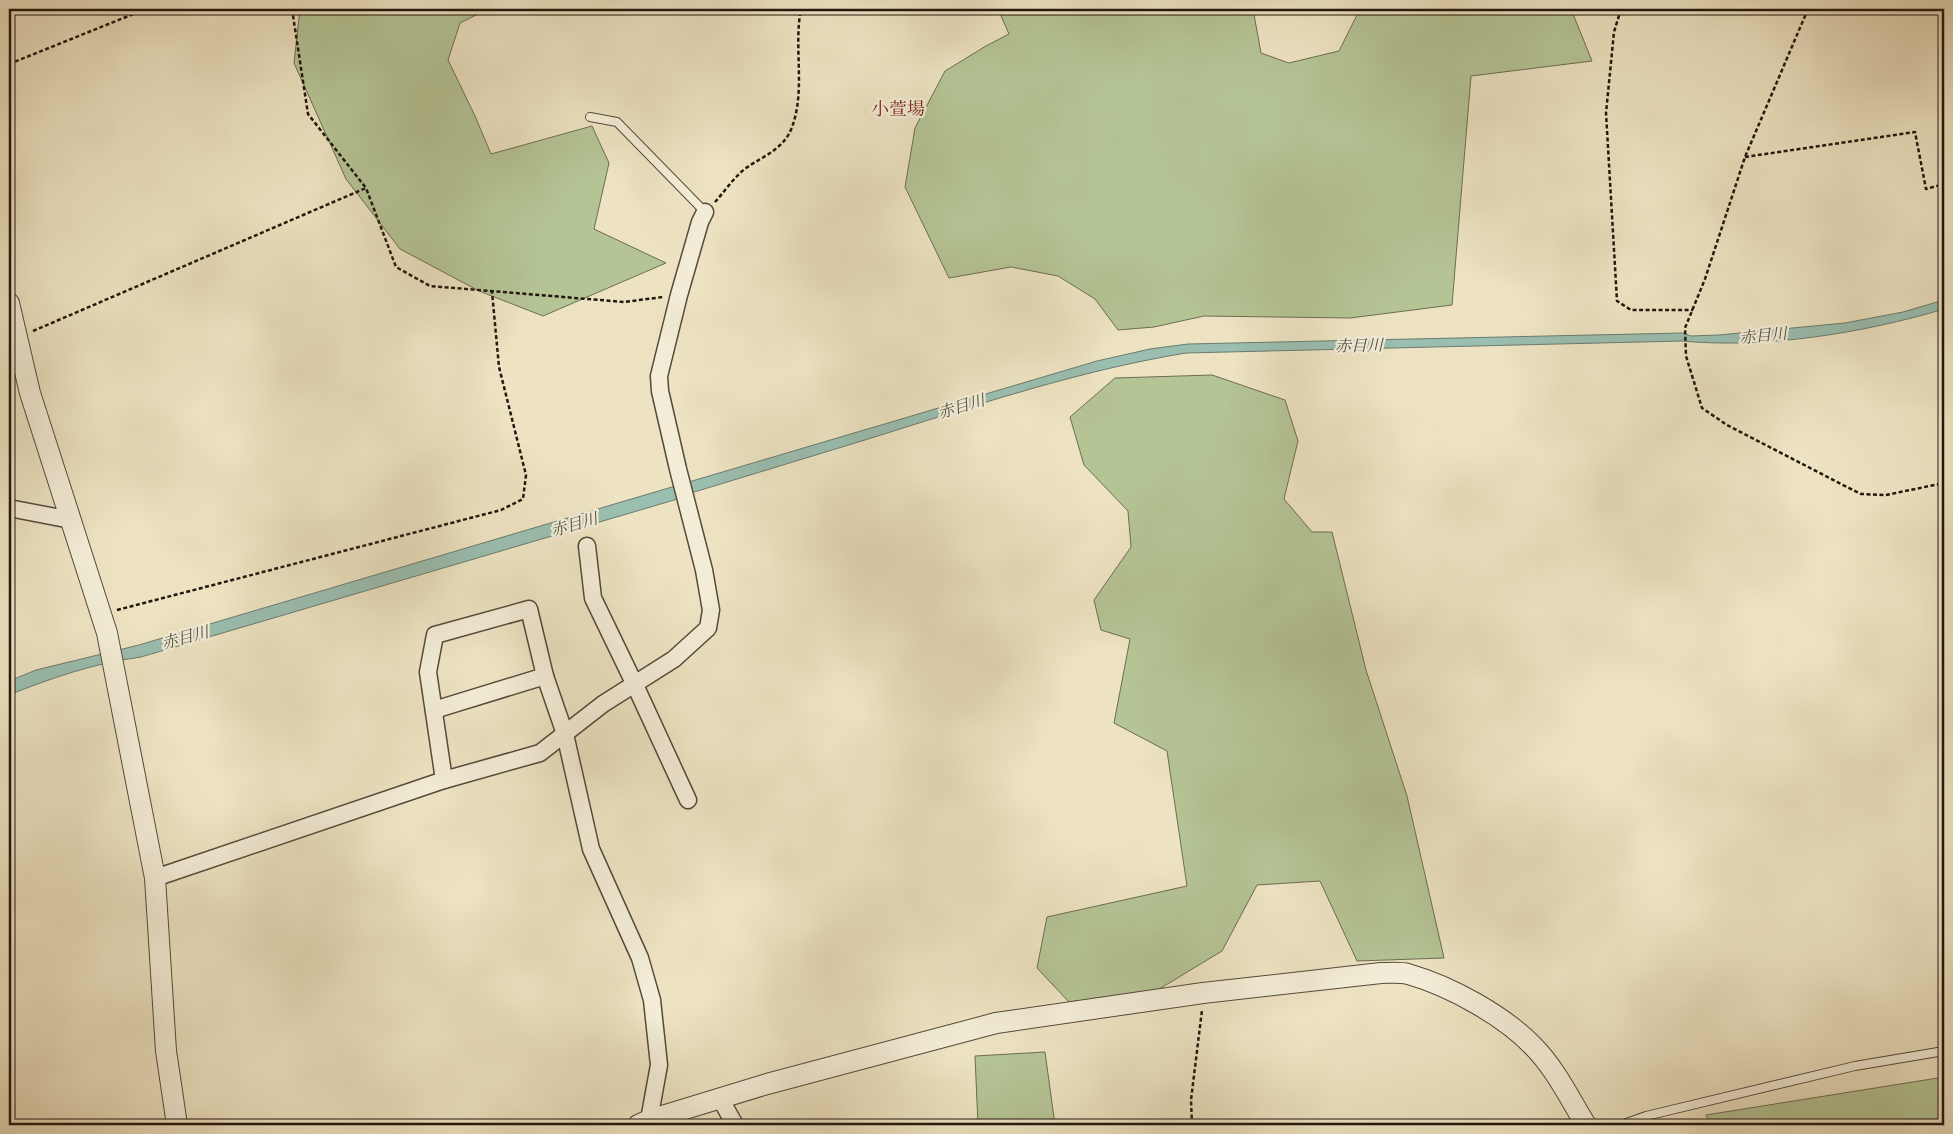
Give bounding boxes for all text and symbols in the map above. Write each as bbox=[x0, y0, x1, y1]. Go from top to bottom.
district label: 小萱場 bbox=[871, 98, 925, 120]
water label: 赤目川 bbox=[1738, 323, 1790, 347]
water label: 赤目川 bbox=[1335, 336, 1385, 355]
water label: 赤目川 bbox=[935, 390, 989, 423]
water label: 赤目川 bbox=[548, 508, 602, 540]
water label: 赤目川 bbox=[159, 622, 213, 653]

